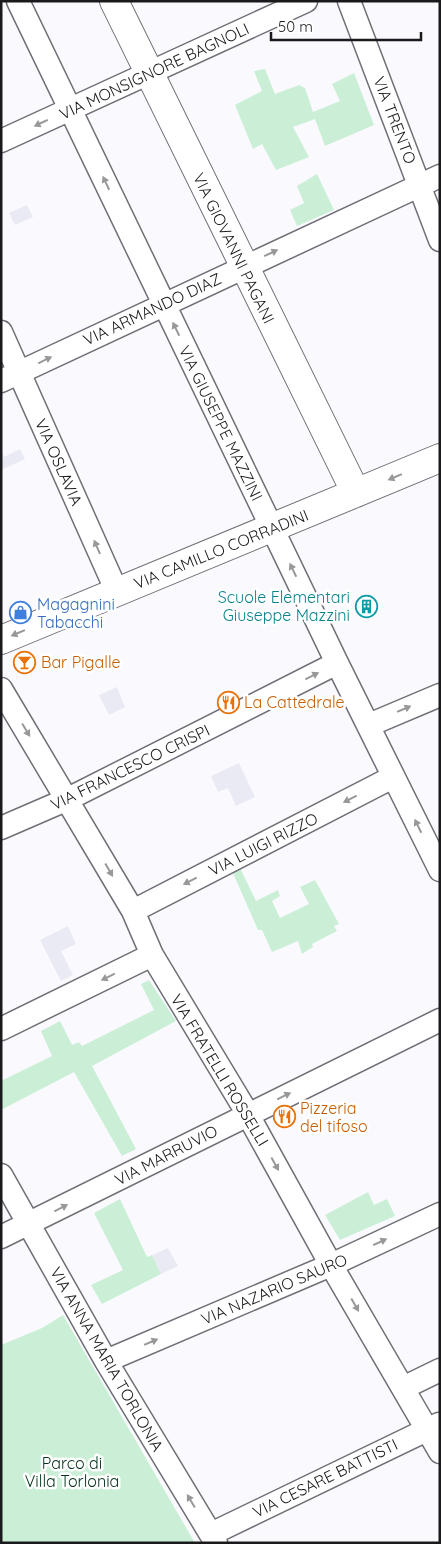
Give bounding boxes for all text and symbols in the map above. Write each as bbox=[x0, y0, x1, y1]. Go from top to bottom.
scale bar bbox=[271, 10, 421, 42]
text: 50 m bbox=[278, 17, 313, 36]
street label: VIA MONSIGNORE BAGNOLI bbox=[56, 18, 252, 124]
street label: VIA TRENTO bbox=[369, 73, 421, 167]
one-way arrow bbox=[34, 119, 48, 127]
street label: VIA GIOVANNI PAGANI bbox=[189, 169, 279, 327]
one-way arrow bbox=[102, 176, 110, 190]
one-way arrow bbox=[264, 249, 278, 257]
street label: VIA ARMANDO DIAZ bbox=[80, 268, 224, 350]
one-way arrow bbox=[172, 322, 180, 337]
street label: VIA GIUSEPPE MAZZINI bbox=[175, 342, 267, 504]
one-way arrow bbox=[38, 356, 52, 364]
street label: VIA OSLAVIA bbox=[31, 415, 87, 509]
one-way arrow bbox=[387, 473, 402, 481]
street label: VIA CAMILLO CORRADINI bbox=[131, 505, 311, 593]
one-way arrow bbox=[92, 540, 100, 554]
one-way arrow bbox=[288, 563, 296, 577]
place label: Scuole Elementari Giuseppe Mazzini bbox=[218, 587, 350, 625]
place label: Magagnini Tabacchi bbox=[37, 594, 115, 632]
building icon: Scuole Elementari Giuseppe Mazzini bbox=[354, 594, 378, 618]
shop icon: Magagnini Tabacchi bbox=[9, 601, 33, 625]
one-way arrow bbox=[10, 629, 25, 637]
bar icon: Bar Pigalle bbox=[13, 650, 37, 674]
place label: Bar Pigalle bbox=[41, 652, 120, 672]
one-way arrow bbox=[305, 672, 319, 680]
restaurant icon: La Cattedrale bbox=[216, 690, 240, 714]
place label: La Cattedrale bbox=[244, 692, 344, 712]
one-way arrow bbox=[397, 705, 411, 713]
street label: VIA FRANCESCO CRISPI bbox=[47, 720, 213, 814]
one-way arrow bbox=[22, 724, 31, 737]
one-way arrow bbox=[343, 795, 357, 803]
street label: VIA LUIGI RIZZO bbox=[205, 808, 321, 880]
one-way arrow bbox=[414, 819, 422, 833]
one-way arrow bbox=[105, 864, 114, 877]
one-way arrow bbox=[183, 877, 197, 885]
one-way arrow bbox=[101, 973, 115, 981]
street label: VIA FRATELLI ROSSELLI bbox=[167, 990, 273, 1150]
one-way arrow bbox=[277, 1092, 291, 1100]
place label: Pizzeria del tifoso bbox=[300, 1098, 368, 1136]
restaurant icon: Pizzeria del tifoso bbox=[272, 1105, 296, 1129]
street label: VIA MARRUVIO bbox=[111, 1121, 221, 1189]
one-way arrow bbox=[271, 1156, 279, 1171]
one-way arrow bbox=[53, 1204, 68, 1212]
one-way arrow bbox=[373, 1238, 387, 1246]
street label: VIA NAZARIO SAURO bbox=[198, 1249, 350, 1329]
street label: VIA ANNA MARIA TORLONIA bbox=[46, 1263, 168, 1455]
one-way arrow bbox=[350, 1299, 359, 1312]
one-way arrow bbox=[144, 1338, 158, 1346]
street label: VIA CESARE BATTISTI bbox=[249, 1434, 401, 1522]
park label: Parco di Villa Torlonia bbox=[25, 1453, 119, 1491]
one-way arrow bbox=[186, 1495, 196, 1508]

